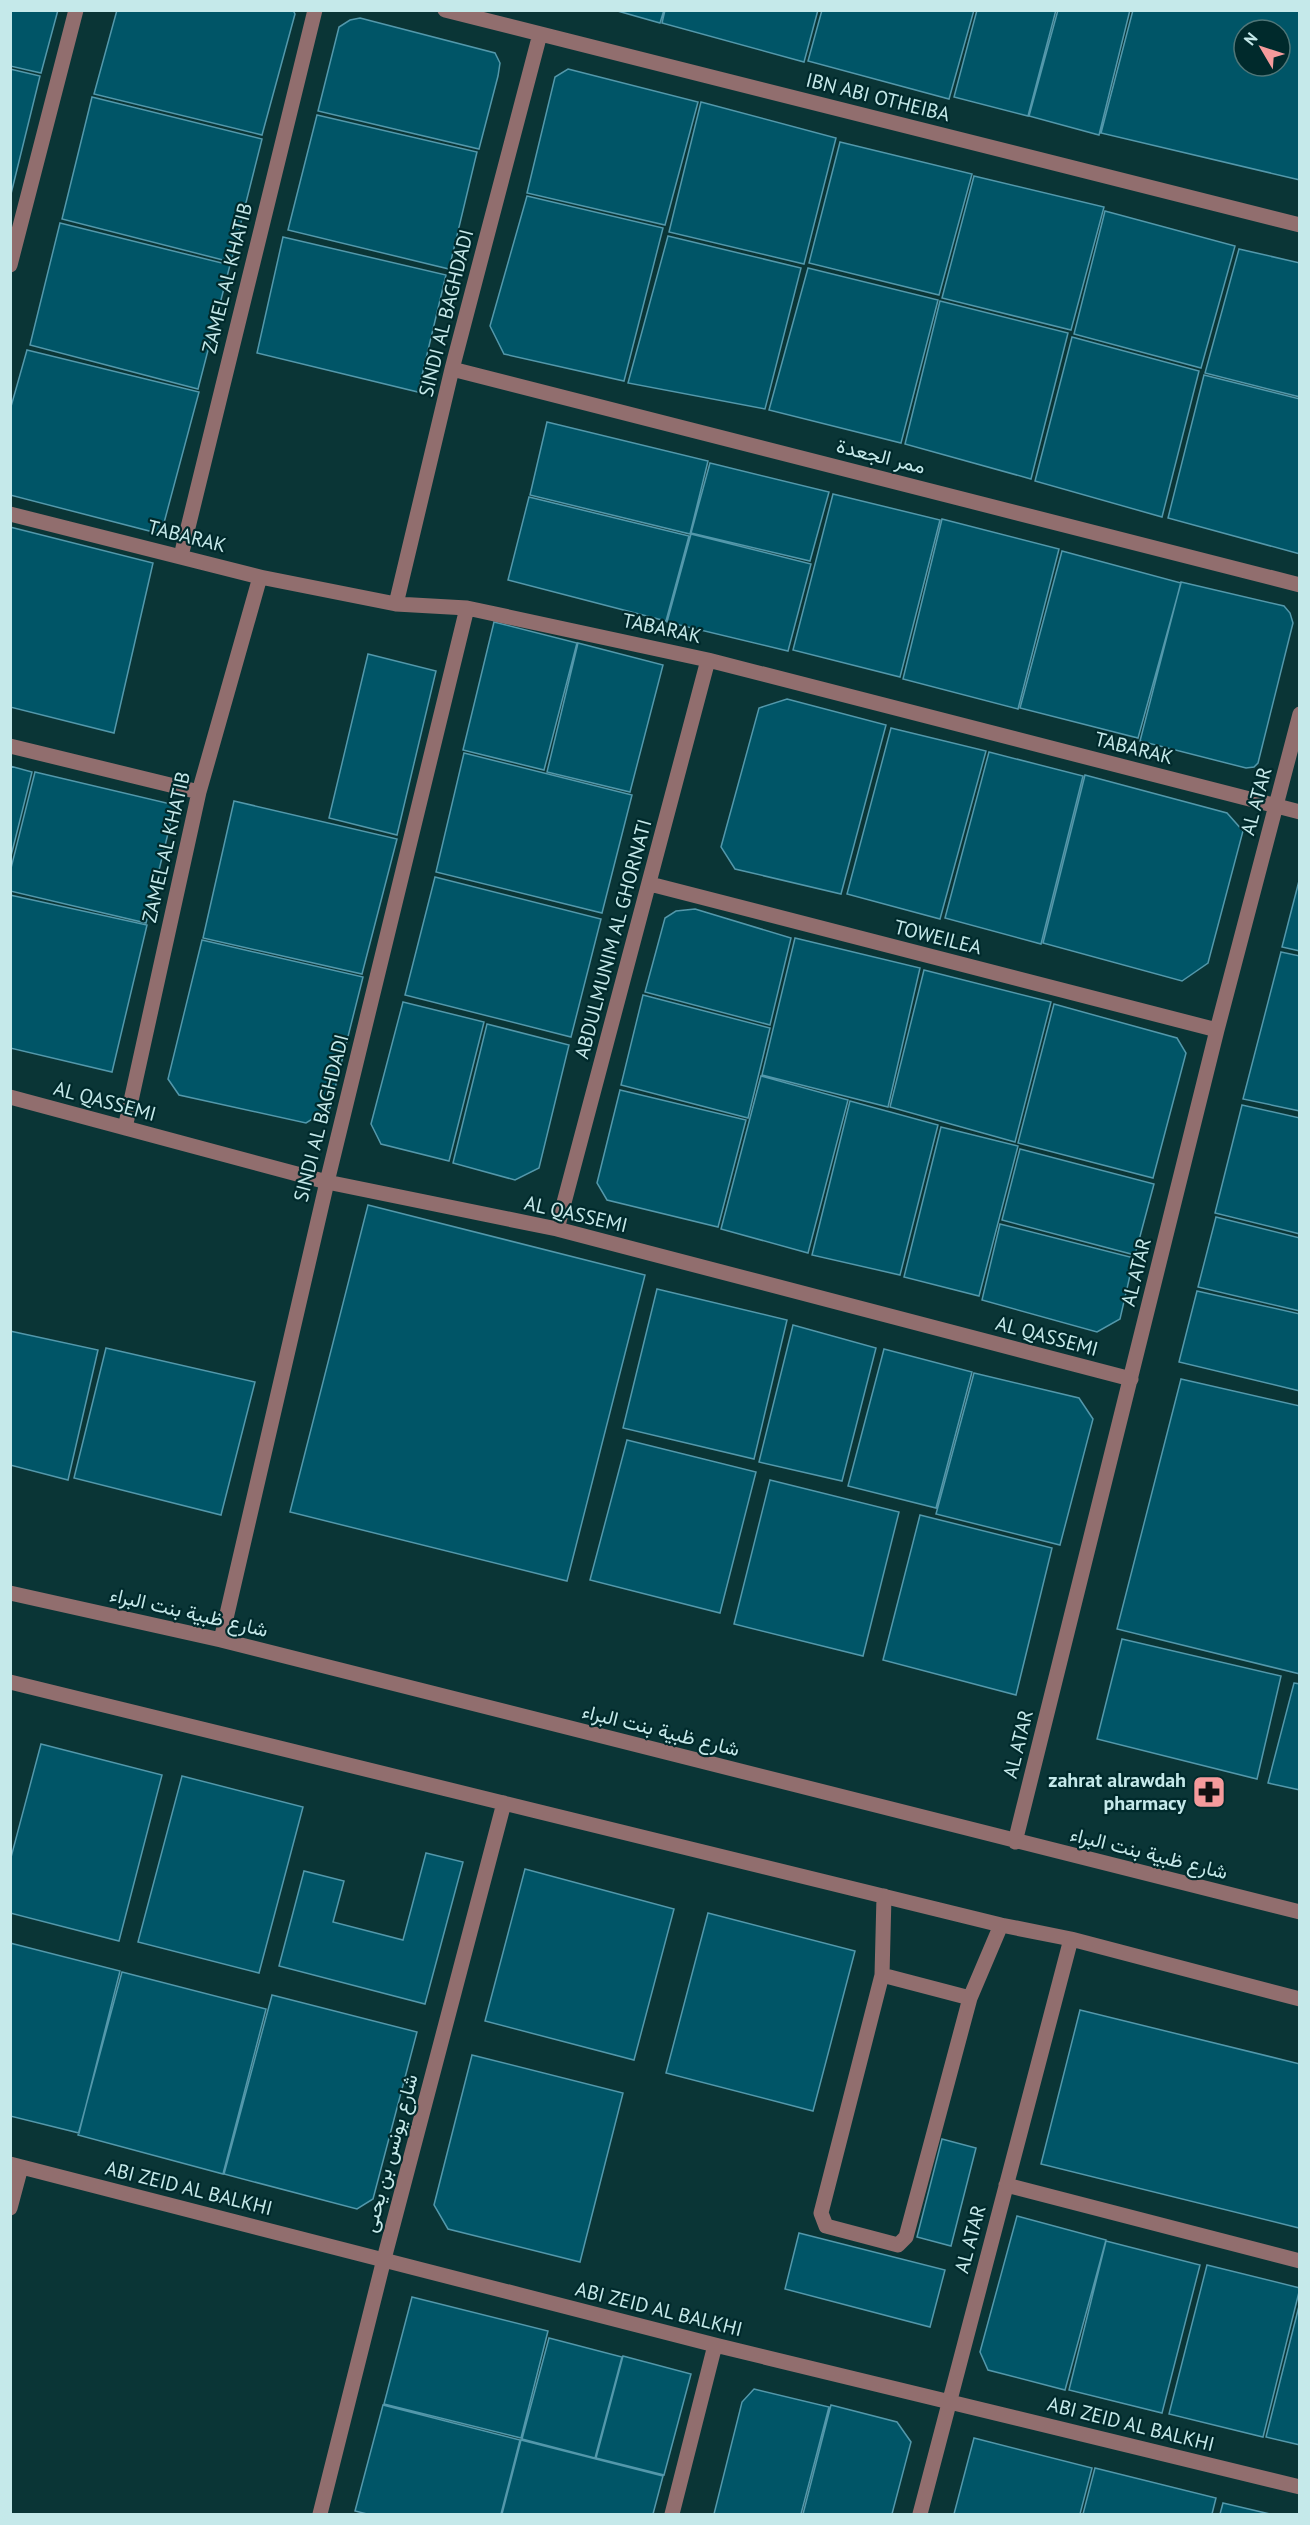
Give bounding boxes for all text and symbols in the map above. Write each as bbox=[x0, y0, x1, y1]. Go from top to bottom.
north arrow bbox=[1232, 18, 1292, 78]
text: N bbox=[1239, 28, 1261, 49]
street label: IBN ABI OTHEIBA bbox=[803, 67, 953, 128]
street label: ZAMEL AL KHATIB bbox=[196, 200, 258, 356]
street label: SINDI AL BAGHDADI bbox=[413, 227, 479, 399]
street label: ممر الجعدة bbox=[834, 432, 928, 480]
street label: TABARAK bbox=[145, 514, 229, 558]
street label: TABARAK bbox=[620, 607, 704, 649]
street label: TABARAK bbox=[1092, 726, 1176, 770]
street label: AL ATAR bbox=[1234, 764, 1278, 838]
street label: ZAMEL AL KHATIB bbox=[136, 769, 196, 925]
street label: ABDULMUNIM AL GHORNATI bbox=[568, 816, 658, 1062]
street label: TOWEILEA bbox=[892, 914, 985, 960]
street label: SINDI AL BAGHDADI bbox=[288, 1032, 354, 1204]
street label: AL QASSEMI bbox=[51, 1075, 159, 1127]
street label: AL QASSEMI bbox=[522, 1190, 630, 1238]
street label: AL ATAR bbox=[1115, 1235, 1157, 1309]
street label: AL QASSEMI bbox=[993, 1310, 1101, 1362]
street label: شارع ظبية بنت البراء bbox=[107, 1581, 271, 1644]
street label: شارع ظبية بنت البراء bbox=[579, 1698, 742, 1763]
street label: AL ATAR bbox=[997, 1707, 1039, 1781]
place label: zahrat alrawdah pharmacy bbox=[1048, 1767, 1186, 1816]
pharmacy icon: zahrat alrawdah pharmacy bbox=[1191, 1774, 1227, 1810]
street label: شارع ظبية بنت البراء bbox=[1067, 1821, 1230, 1886]
street label: شارع يونس بن يحىى bbox=[356, 2071, 425, 2235]
street label: ABI ZEID AL BALKHI bbox=[103, 2155, 275, 2221]
street label: AL ATAR bbox=[948, 2202, 992, 2276]
street label: ABI ZEID AL BALKHI bbox=[573, 2276, 745, 2342]
street label: ABI ZEID AL BALKHI bbox=[1045, 2391, 1217, 2457]

